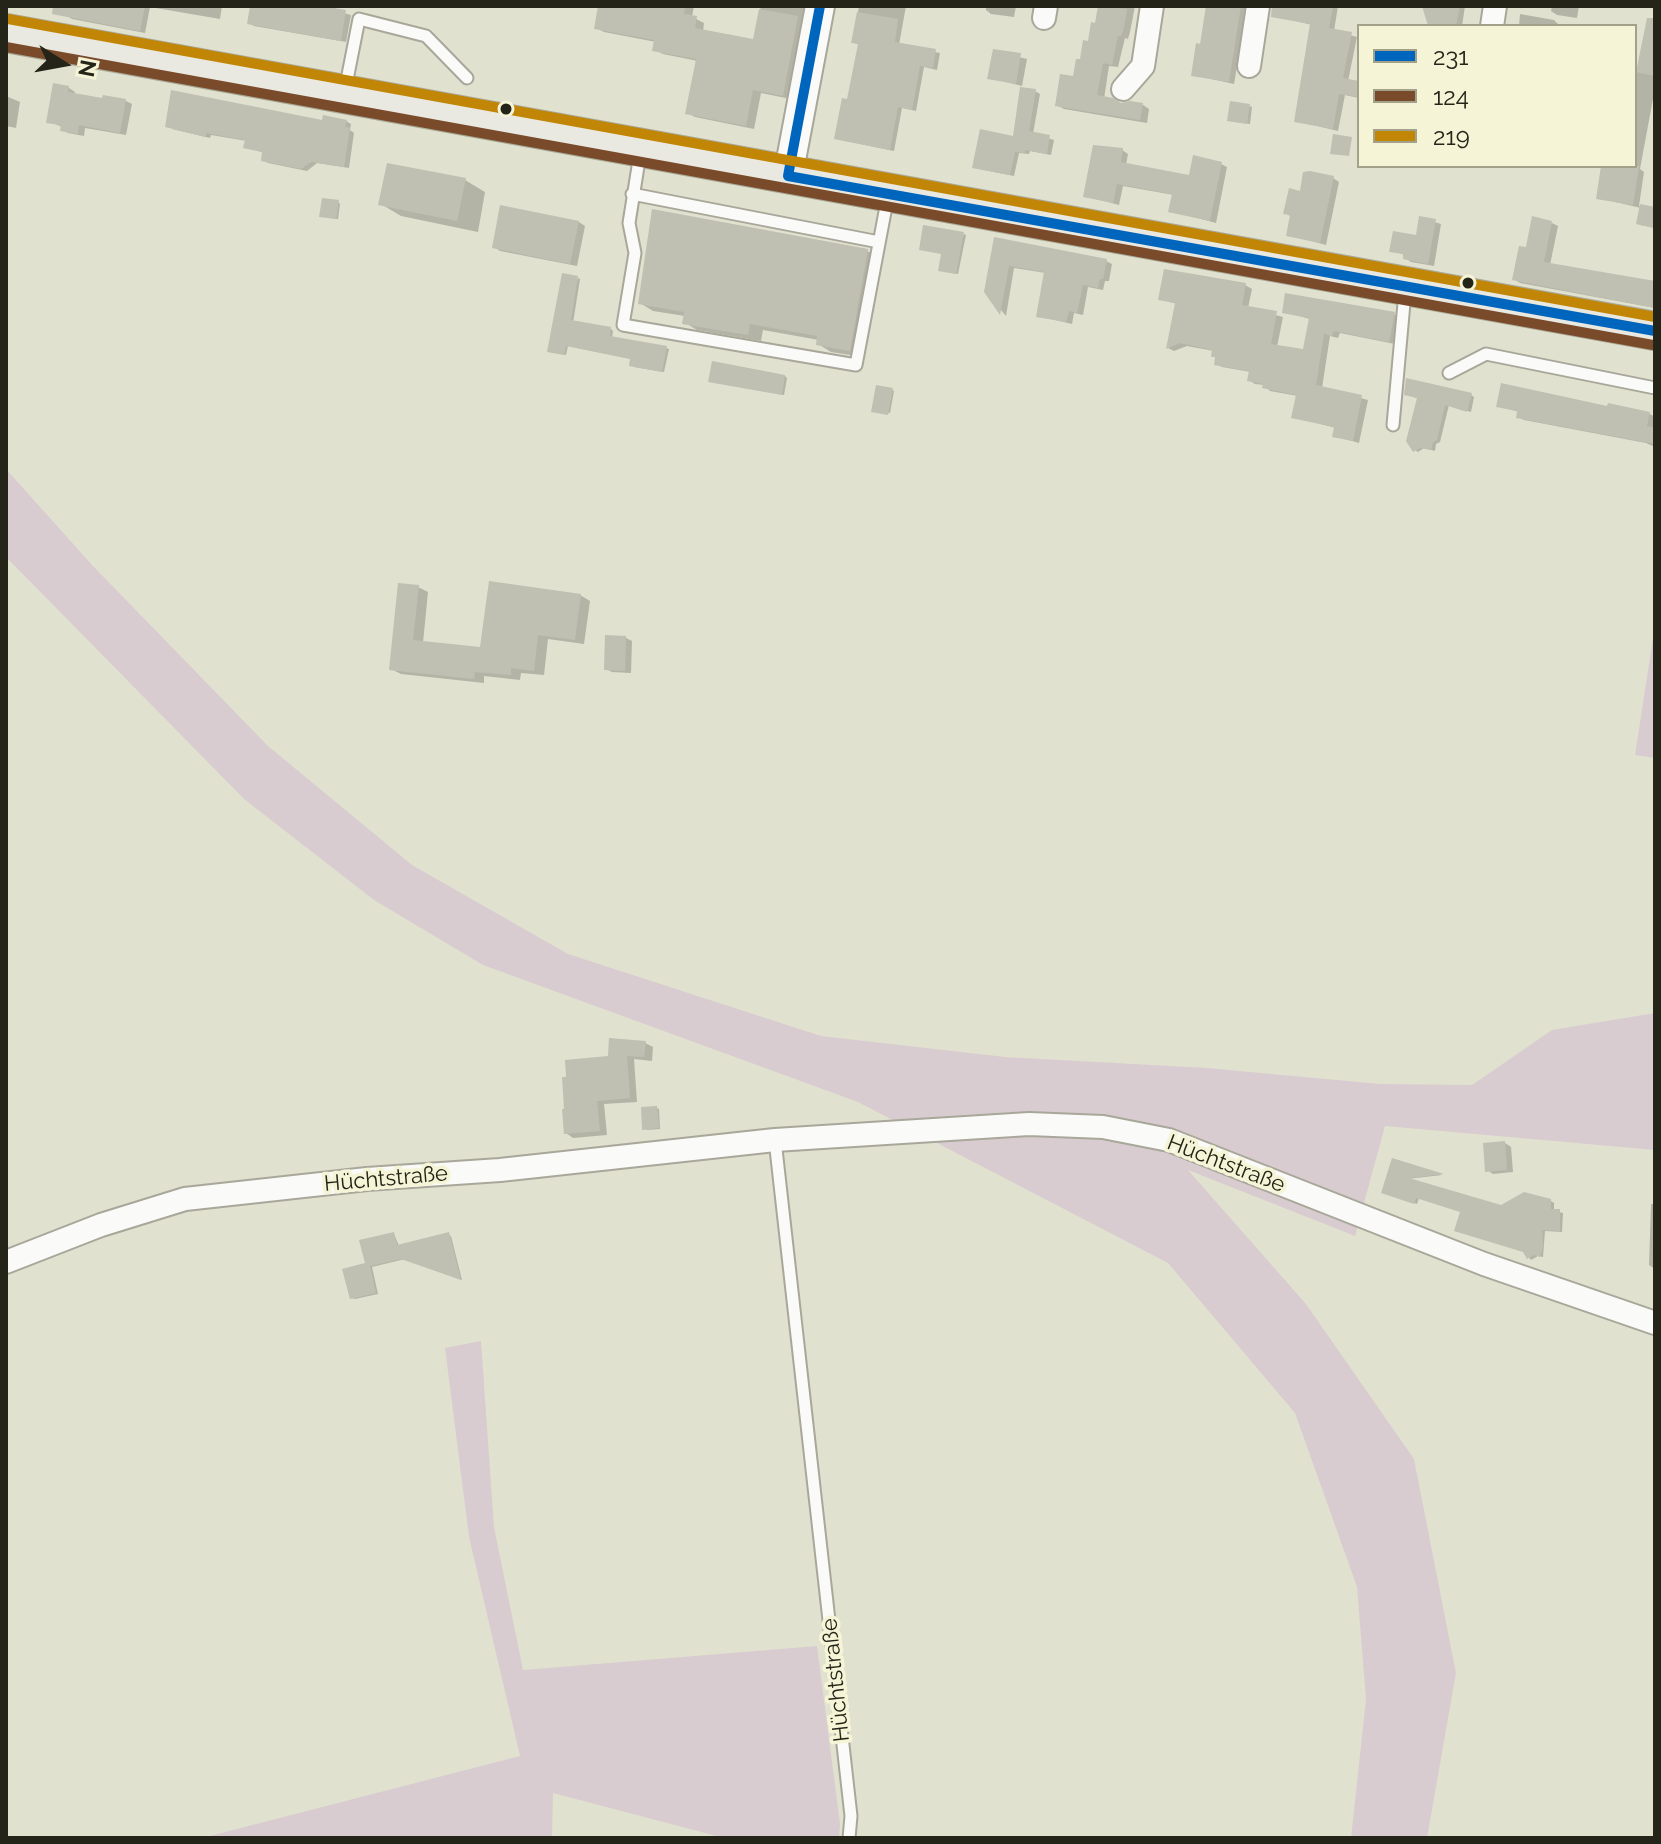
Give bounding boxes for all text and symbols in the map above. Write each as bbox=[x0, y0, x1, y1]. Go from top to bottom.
north arrow bbox=[24, 24, 104, 104]
legend bbox=[1357, 24, 1637, 168]
text: 231 bbox=[1433, 42, 1469, 71]
text: N bbox=[73, 58, 102, 79]
text: 124 bbox=[1433, 82, 1469, 111]
unlabelled marker bbox=[498, 101, 514, 117]
text: 219 bbox=[1433, 122, 1470, 151]
unlabelled marker bbox=[1460, 275, 1476, 291]
street label: Hüchtstraße bbox=[1163, 1129, 1289, 1199]
street label: Hüchtstraße bbox=[323, 1160, 449, 1198]
street label: Hüchtstraße bbox=[816, 1617, 856, 1743]

